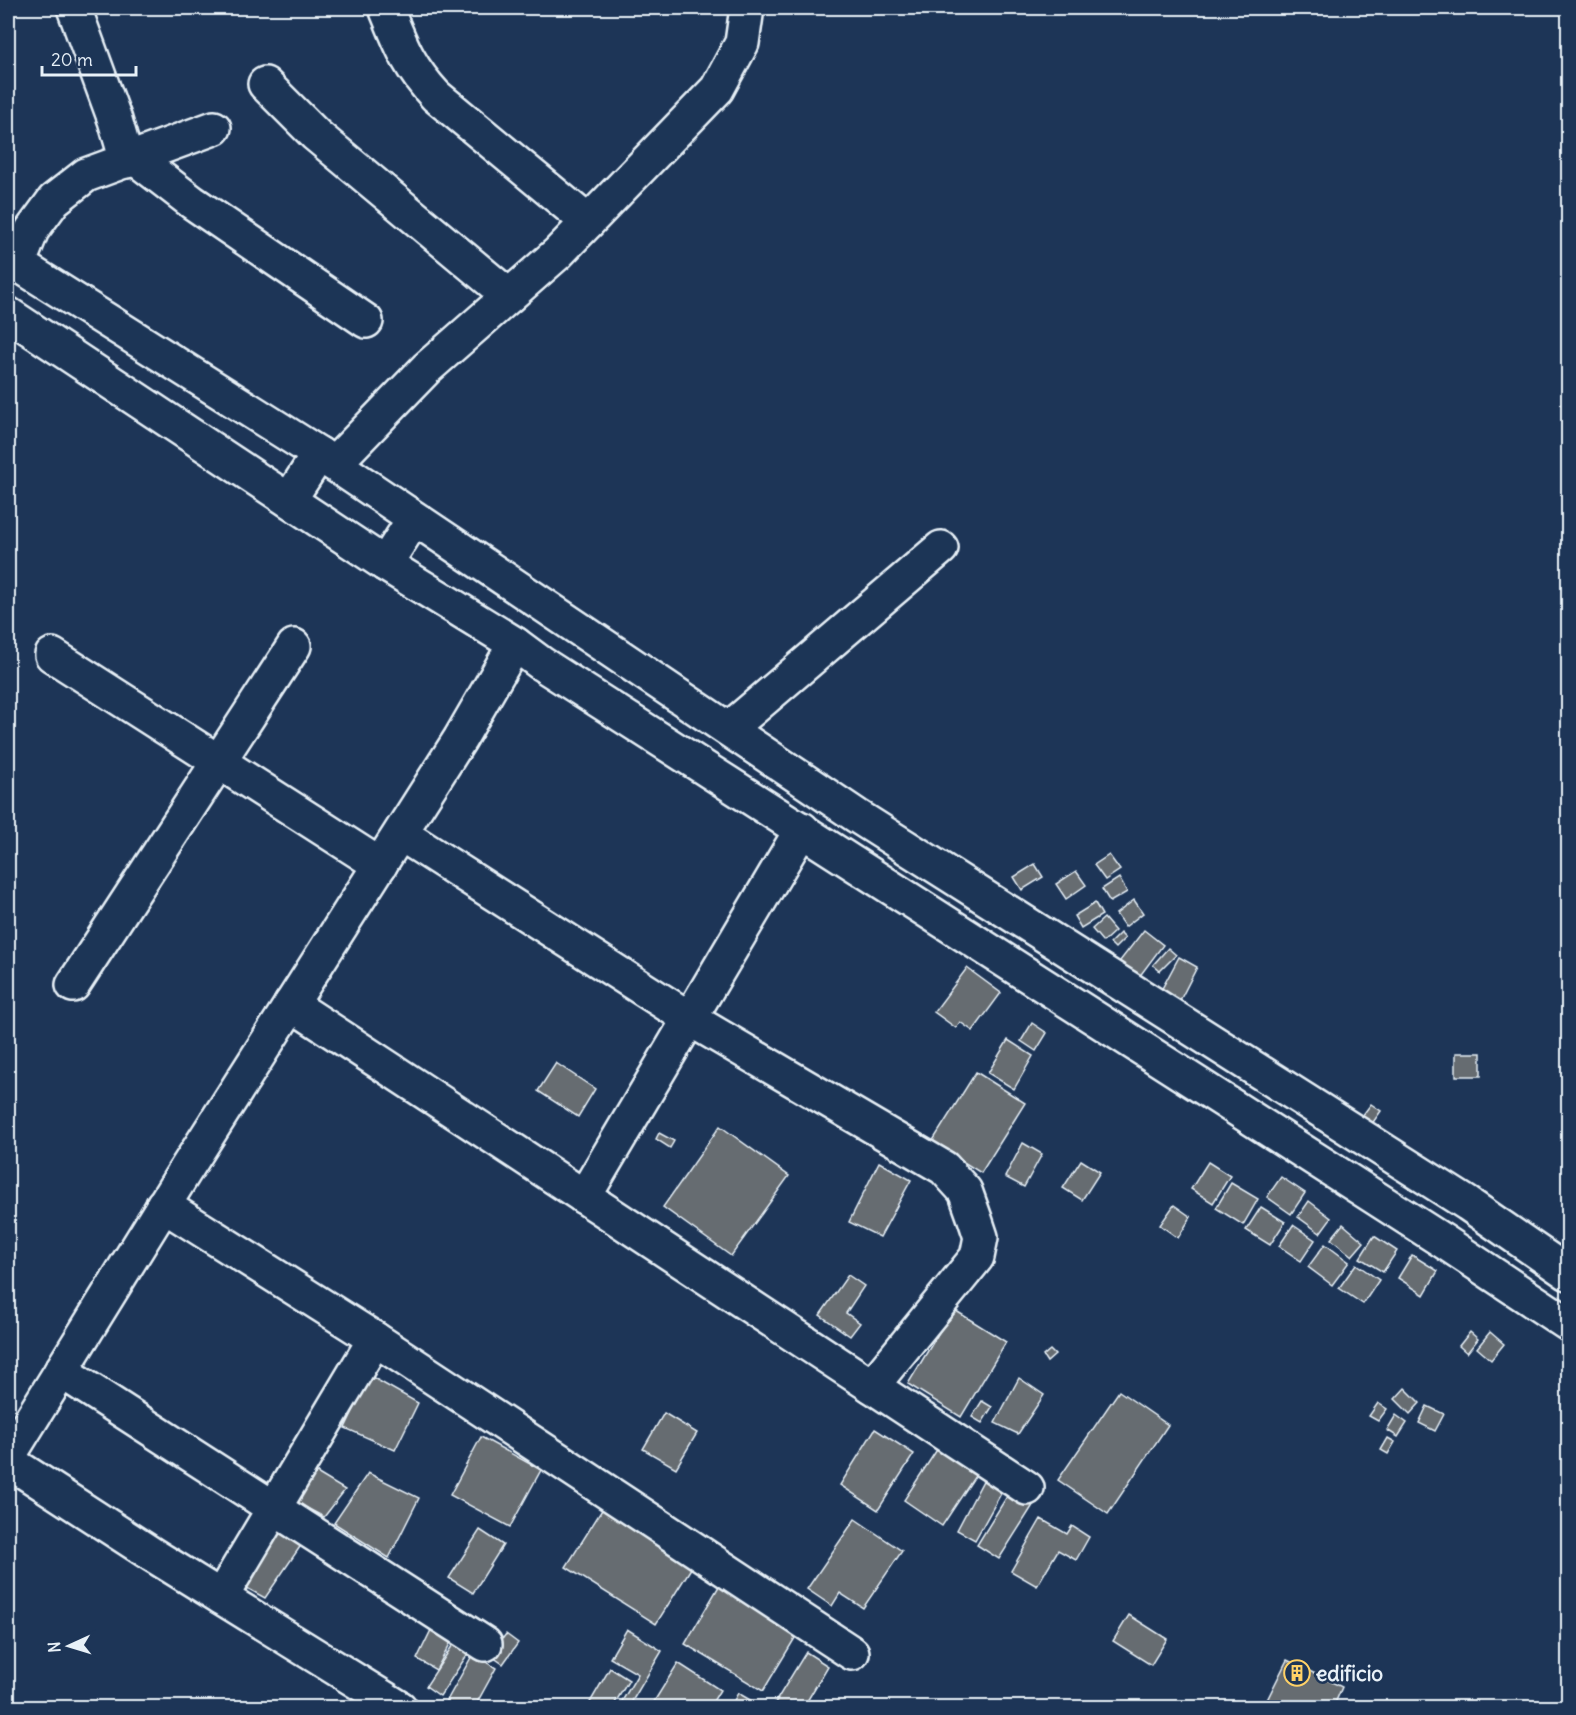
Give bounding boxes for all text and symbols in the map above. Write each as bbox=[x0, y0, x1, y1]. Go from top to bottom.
scale bar bbox=[42, 39, 136, 77]
text: 20 m bbox=[51, 48, 93, 71]
north arrow bbox=[39, 1616, 99, 1676]
text: N bbox=[44, 1641, 64, 1653]
building icon: edificio bbox=[1282, 1658, 1312, 1688]
place label: edificio bbox=[1316, 1660, 1383, 1687]

